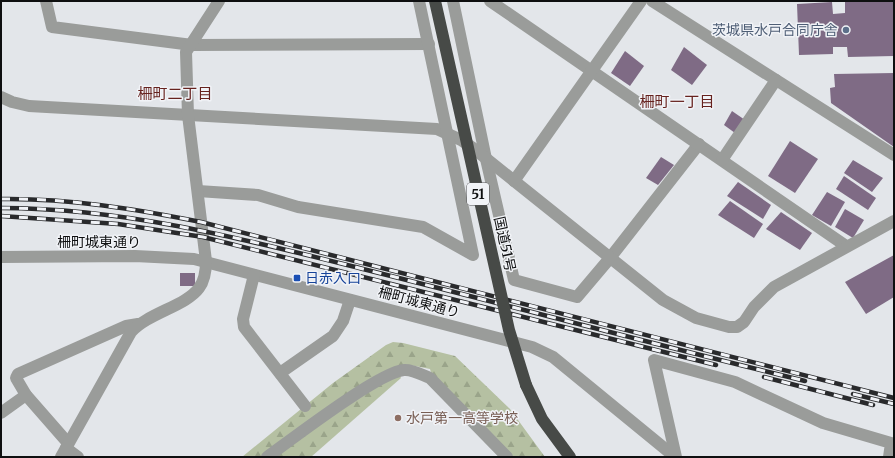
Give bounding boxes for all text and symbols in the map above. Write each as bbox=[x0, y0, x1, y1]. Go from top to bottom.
place label: 茨城県水戸合同庁舎 bbox=[712, 21, 838, 39]
marker: 茨城県水戸合同庁舎 bbox=[841, 25, 851, 35]
district label: 柵町二丁目 bbox=[137, 84, 213, 103]
district label: 柵町一丁目 bbox=[639, 92, 715, 111]
road number: 51 bbox=[467, 183, 489, 205]
street label: 国道51号 bbox=[490, 215, 520, 273]
street label: 柵町城東通り bbox=[57, 233, 141, 251]
place label: 日赤入口 bbox=[305, 269, 361, 287]
marker: 日赤入口 bbox=[292, 273, 302, 283]
street label: 柵町城東通り bbox=[376, 282, 462, 322]
place label: 水戸第一高等学校 bbox=[406, 409, 518, 427]
marker: 水戸第一高等学校 bbox=[393, 413, 403, 423]

